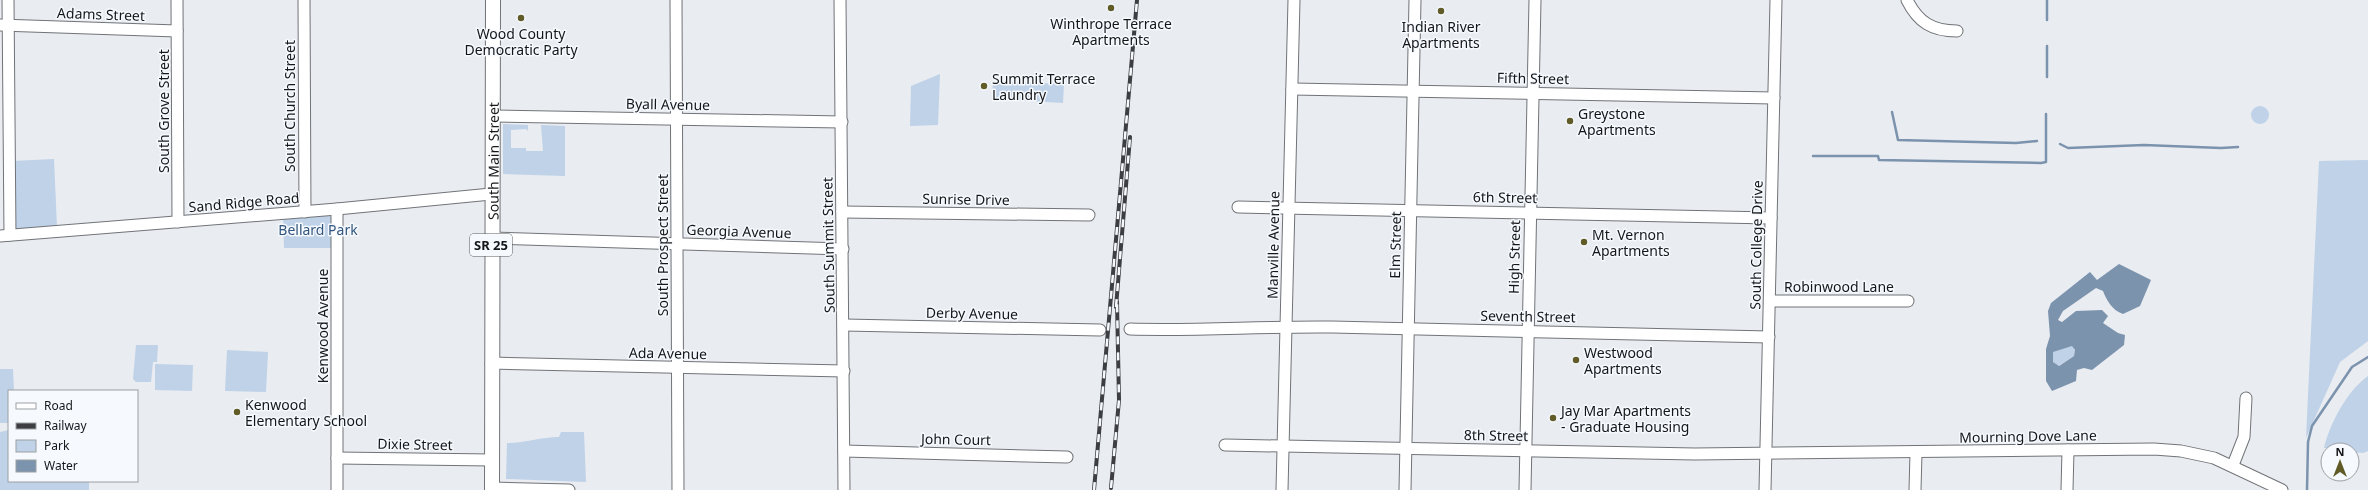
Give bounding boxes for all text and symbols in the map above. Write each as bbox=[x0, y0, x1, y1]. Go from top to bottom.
street label: Adams Street bbox=[57, 3, 145, 25]
marker: Winthrope Terrace Apartments bbox=[1106, 3, 1116, 13]
marker: Indian River Apartments bbox=[1436, 6, 1446, 16]
marker: Wood County Democratic Party bbox=[516, 13, 526, 23]
place label: Winthrope Terrace Apartments bbox=[1050, 14, 1172, 49]
place label: Indian River Apartments bbox=[1402, 17, 1481, 52]
place label: Wood County Democratic Party bbox=[464, 24, 578, 59]
street label: South Church Street bbox=[280, 40, 299, 172]
street label: South Grove Street bbox=[154, 49, 173, 173]
street label: Fifth Street bbox=[1497, 68, 1569, 88]
place label: Summit Terrace Laundry bbox=[992, 69, 1095, 104]
marker: Summit Terrace Laundry bbox=[979, 81, 989, 91]
street label: Byall Avenue bbox=[626, 94, 710, 114]
street label: South Main Street bbox=[483, 102, 502, 220]
place label: Greystone Apartments bbox=[1578, 104, 1656, 139]
marker: Greystone Apartments bbox=[1565, 116, 1575, 126]
street label: South Prospect Street bbox=[653, 174, 672, 316]
street label: South Summit Street bbox=[817, 177, 839, 313]
street label: South College Drive bbox=[1745, 180, 1767, 310]
street label: 6th Street bbox=[1473, 187, 1537, 207]
street label: Sand Ridge Road bbox=[188, 188, 300, 216]
street label: Sunrise Drive bbox=[922, 189, 1010, 209]
street label: Manville Avenue bbox=[1263, 191, 1283, 299]
street label: Elm Street bbox=[1385, 211, 1405, 279]
park label: Bellard Park bbox=[278, 220, 358, 239]
street label: Georgia Avenue bbox=[686, 220, 792, 242]
street label: High Street bbox=[1504, 220, 1524, 294]
place label: Mt. Vernon Apartments bbox=[1592, 225, 1670, 260]
road number: SR 25 bbox=[470, 234, 512, 256]
marker: Mt. Vernon Apartments bbox=[1579, 237, 1589, 247]
street label: Kenwood Avenue bbox=[313, 269, 332, 383]
street label: Robinwood Lane bbox=[1784, 277, 1894, 296]
street label: Derby Avenue bbox=[926, 303, 1018, 323]
street label: Seventh Street bbox=[1480, 306, 1576, 326]
street label: Ada Avenue bbox=[629, 343, 707, 363]
place label: Westwood Apartments bbox=[1584, 343, 1662, 378]
marker: Westwood Apartments bbox=[1571, 355, 1581, 365]
legend bbox=[8, 390, 138, 482]
place label: Kenwood Elementary School bbox=[245, 395, 367, 430]
text: Road bbox=[44, 397, 73, 414]
place label: Jay Mar Apartments - Graduate Housing bbox=[1559, 401, 1691, 436]
marker: Kenwood Elementary School bbox=[232, 407, 242, 417]
marker: Jay Mar Apartments - Graduate Housing bbox=[1548, 413, 1558, 423]
text: Railway bbox=[44, 417, 88, 434]
street label: 8th Street bbox=[1464, 425, 1528, 445]
street label: Mourning Dove Lane bbox=[1959, 425, 2097, 447]
street label: John Court bbox=[919, 429, 991, 449]
street label: Dixie Street bbox=[377, 434, 453, 454]
text: Park bbox=[44, 437, 70, 454]
north arrow bbox=[2320, 442, 2360, 482]
text: N bbox=[2336, 444, 2344, 459]
text: Water bbox=[44, 457, 78, 474]

